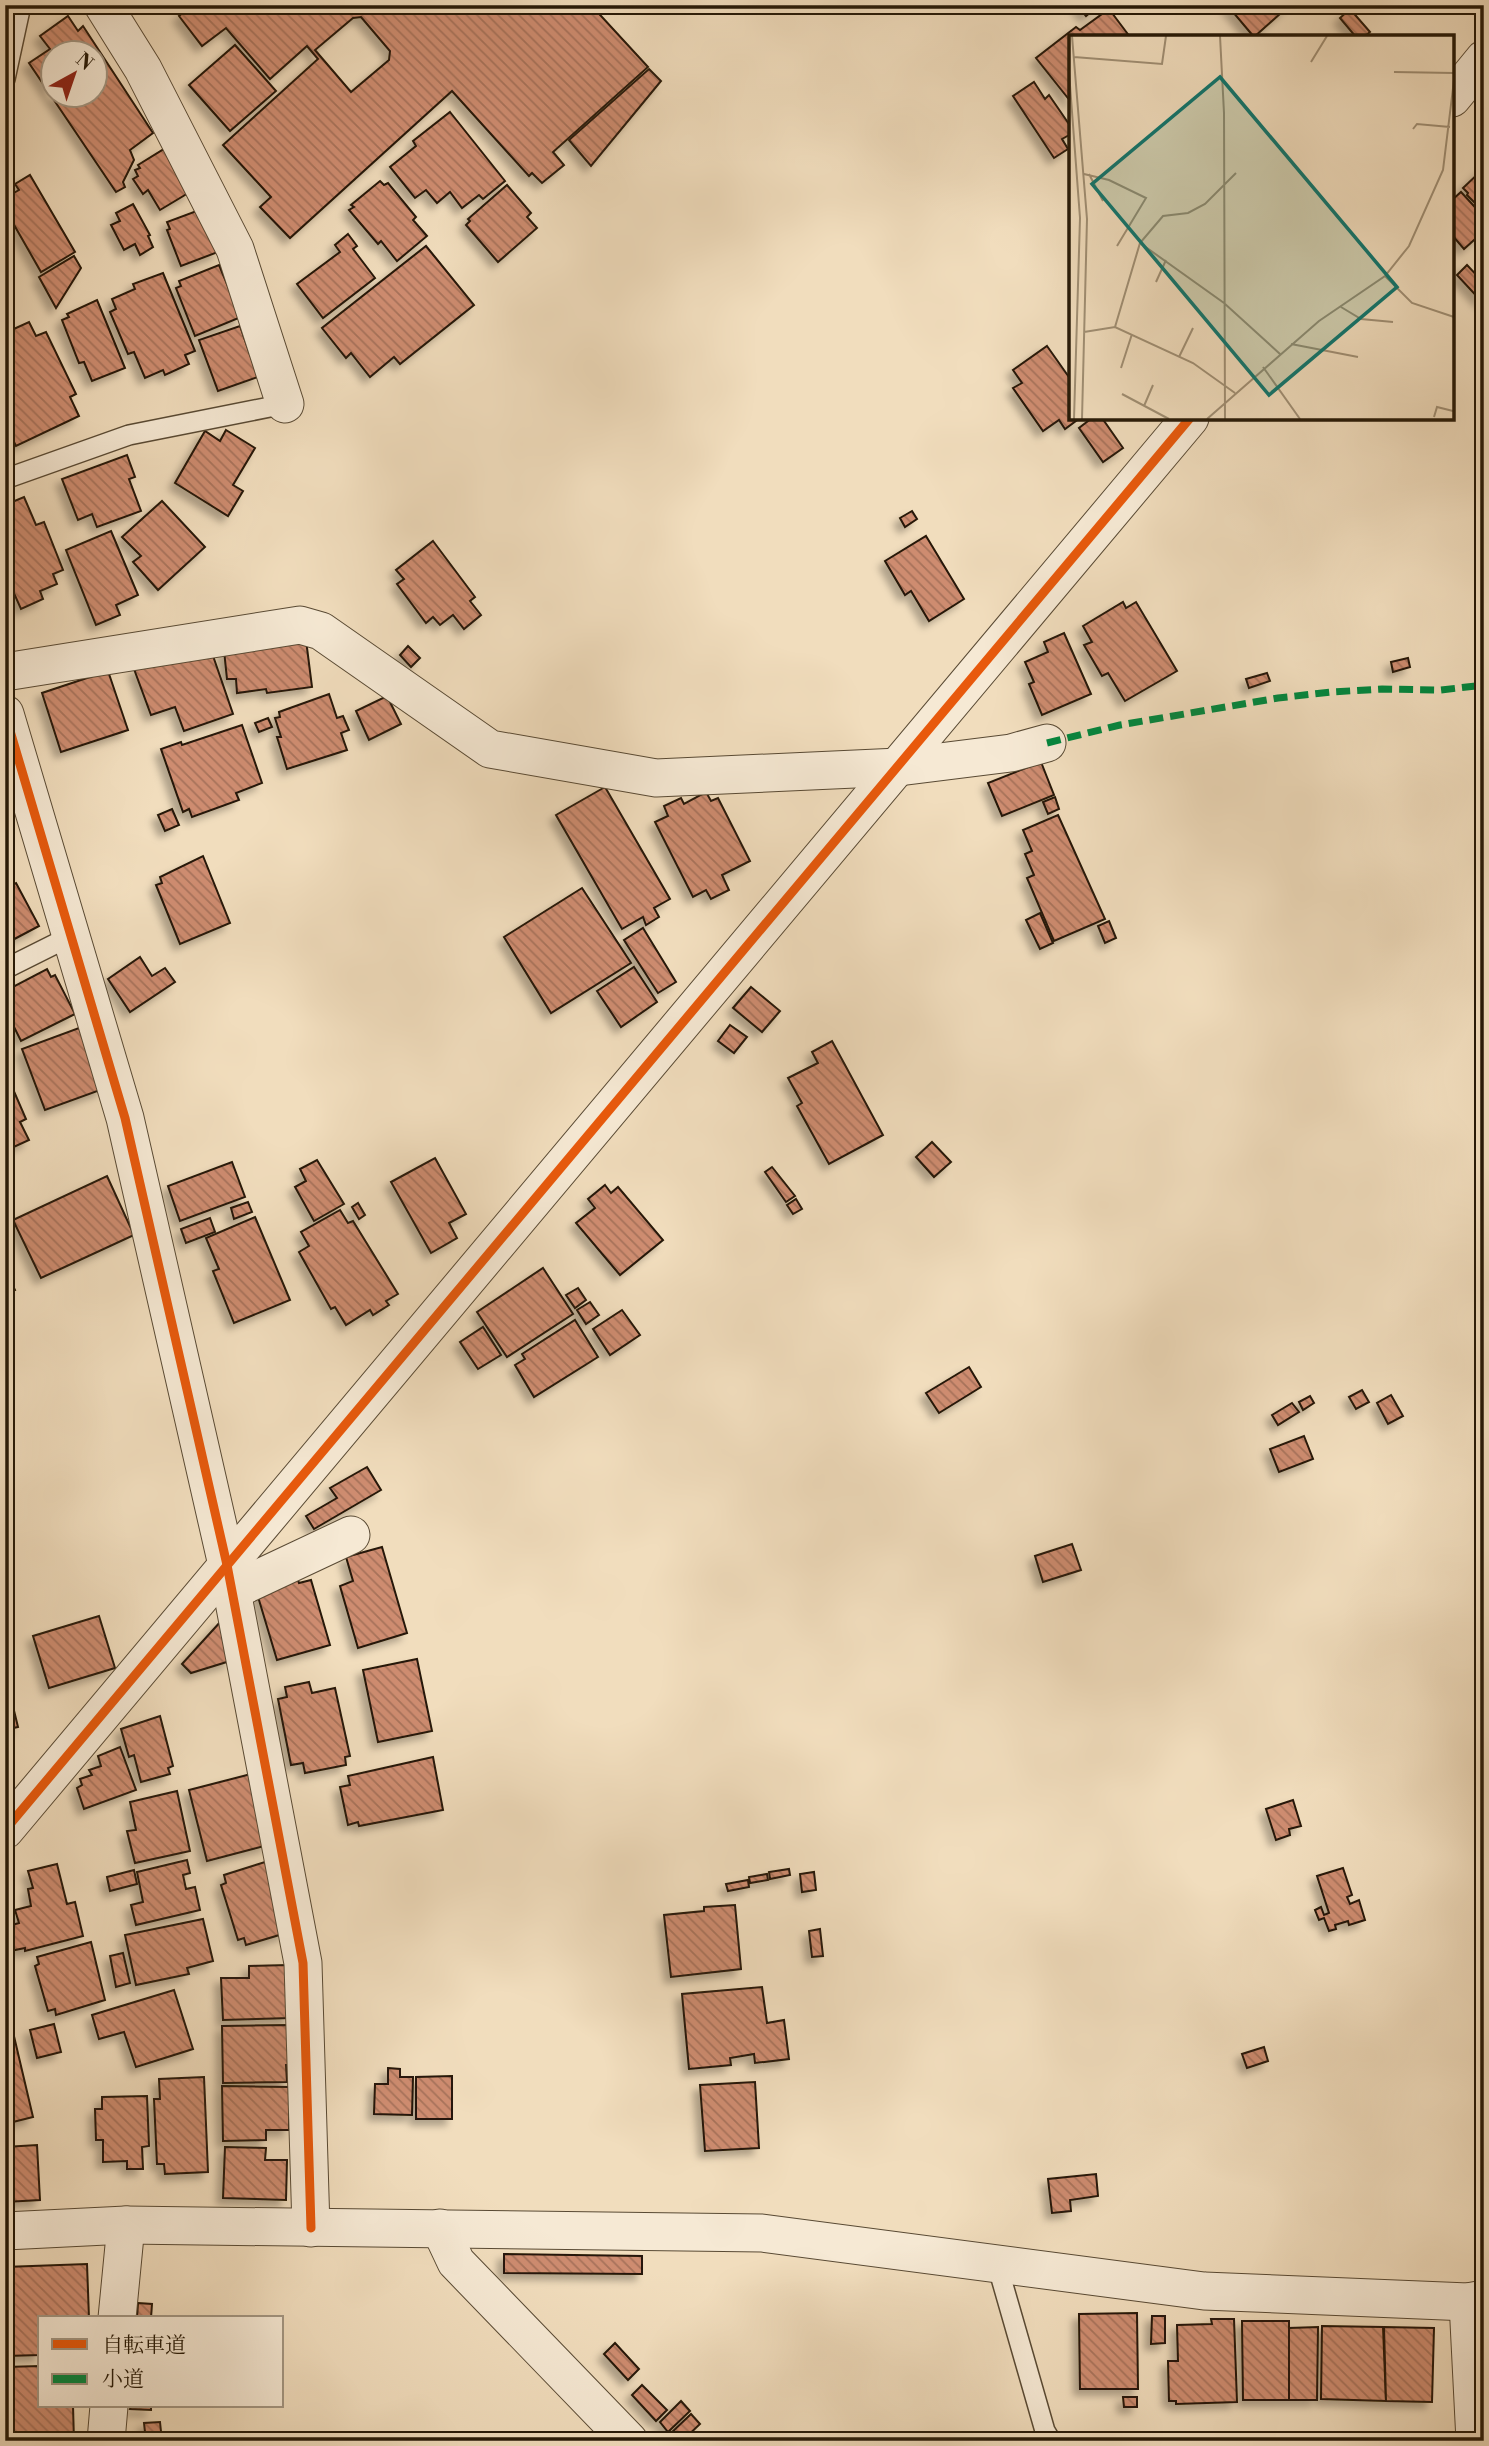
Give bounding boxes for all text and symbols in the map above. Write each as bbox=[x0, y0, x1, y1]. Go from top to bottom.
inset map bbox=[1069, 35, 1454, 420]
north arrow bbox=[38, 38, 108, 108]
text: N bbox=[71, 48, 98, 76]
legend bbox=[38, 2316, 284, 2408]
text: 自転車道 bbox=[102, 2333, 186, 2359]
text: 小道 bbox=[102, 2367, 144, 2393]

